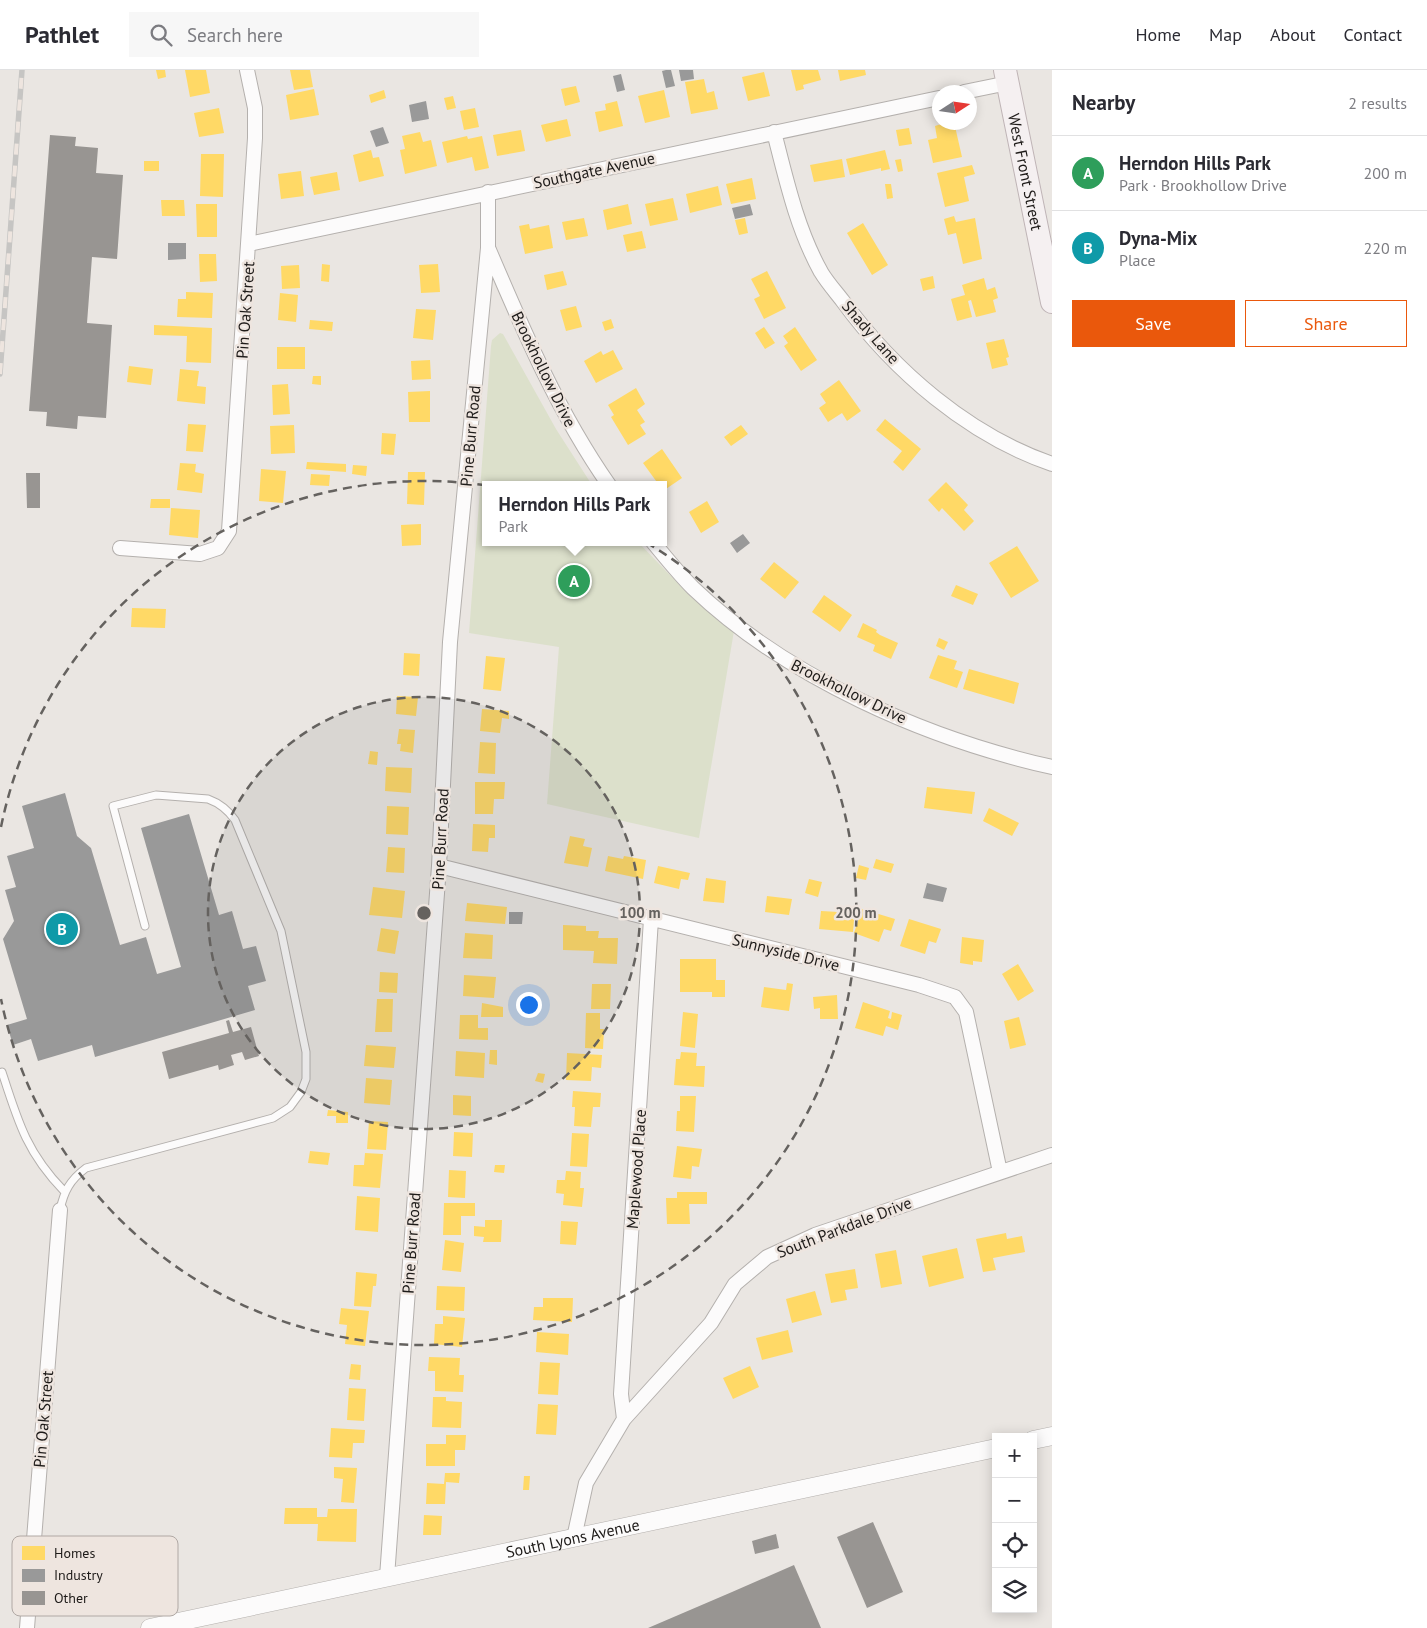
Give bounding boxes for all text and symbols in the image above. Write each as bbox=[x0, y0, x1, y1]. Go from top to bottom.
search box bbox=[129, 12, 479, 57]
text: Pathlet bbox=[25, 19, 99, 50]
icon: search bbox=[147, 21, 175, 49]
text: Search here bbox=[187, 23, 283, 47]
text: Home bbox=[1135, 23, 1181, 46]
text: Map bbox=[1209, 23, 1242, 46]
text: About bbox=[1270, 23, 1316, 46]
text: Contact bbox=[1344, 23, 1402, 46]
north arrow bbox=[932, 85, 977, 130]
text: Nearby bbox=[1072, 89, 1135, 116]
text: 2 results bbox=[1348, 93, 1407, 113]
street label: West Front Street bbox=[1004, 112, 1047, 233]
street label: Southgate Avenue bbox=[532, 147, 656, 193]
text: Herndon Hills Park bbox=[1119, 151, 1271, 175]
text: A bbox=[1083, 163, 1093, 183]
text: 200 m bbox=[1364, 163, 1407, 183]
text: Park · Brookhollow Drive bbox=[1119, 175, 1287, 195]
text: Dyna-Mix bbox=[1119, 226, 1197, 250]
text: B bbox=[1083, 238, 1093, 258]
text: 220 m bbox=[1364, 238, 1407, 258]
text: Place bbox=[1119, 250, 1156, 270]
street label: Pin Oak Street bbox=[232, 260, 258, 359]
street label: Shady Lane bbox=[838, 296, 904, 368]
button: Save bbox=[1072, 300, 1235, 347]
button: Share bbox=[1245, 300, 1407, 347]
street label: Brookhollow Drive bbox=[507, 308, 581, 430]
street label: Pine Burr Road bbox=[456, 385, 484, 487]
popup bbox=[482, 481, 667, 546]
text: Herndon Hills Park bbox=[499, 492, 650, 516]
text: Park bbox=[499, 516, 528, 536]
pin: A bbox=[558, 562, 590, 600]
street label: Brookhollow Drive bbox=[788, 654, 910, 728]
street label: Pine Burr Road bbox=[427, 788, 453, 890]
text: 100 m bbox=[619, 903, 661, 922]
text: 200 m bbox=[835, 903, 877, 922]
centre of rings bbox=[415, 904, 433, 922]
pin: B bbox=[46, 910, 78, 948]
street label: Sunnyside Drive bbox=[730, 929, 842, 975]
your location bbox=[516, 992, 542, 1018]
street label: Maplewood Place bbox=[622, 1108, 650, 1230]
street label: Pine Burr Road bbox=[397, 1192, 425, 1294]
street label: South Parkdale Drive bbox=[774, 1192, 914, 1262]
street label: Pin Oak Street bbox=[29, 1369, 57, 1468]
map controls bbox=[992, 1433, 1037, 1613]
button: + bbox=[992, 1433, 1037, 1478]
button: − bbox=[992, 1478, 1037, 1523]
street label: South Lyons Avenue bbox=[504, 1514, 641, 1562]
button: locate bbox=[992, 1523, 1037, 1568]
legend bbox=[12, 1536, 178, 1616]
text: Homes bbox=[54, 1544, 95, 1562]
text: Industry bbox=[54, 1566, 103, 1584]
button: layers bbox=[992, 1568, 1037, 1613]
text: Other bbox=[54, 1589, 88, 1607]

